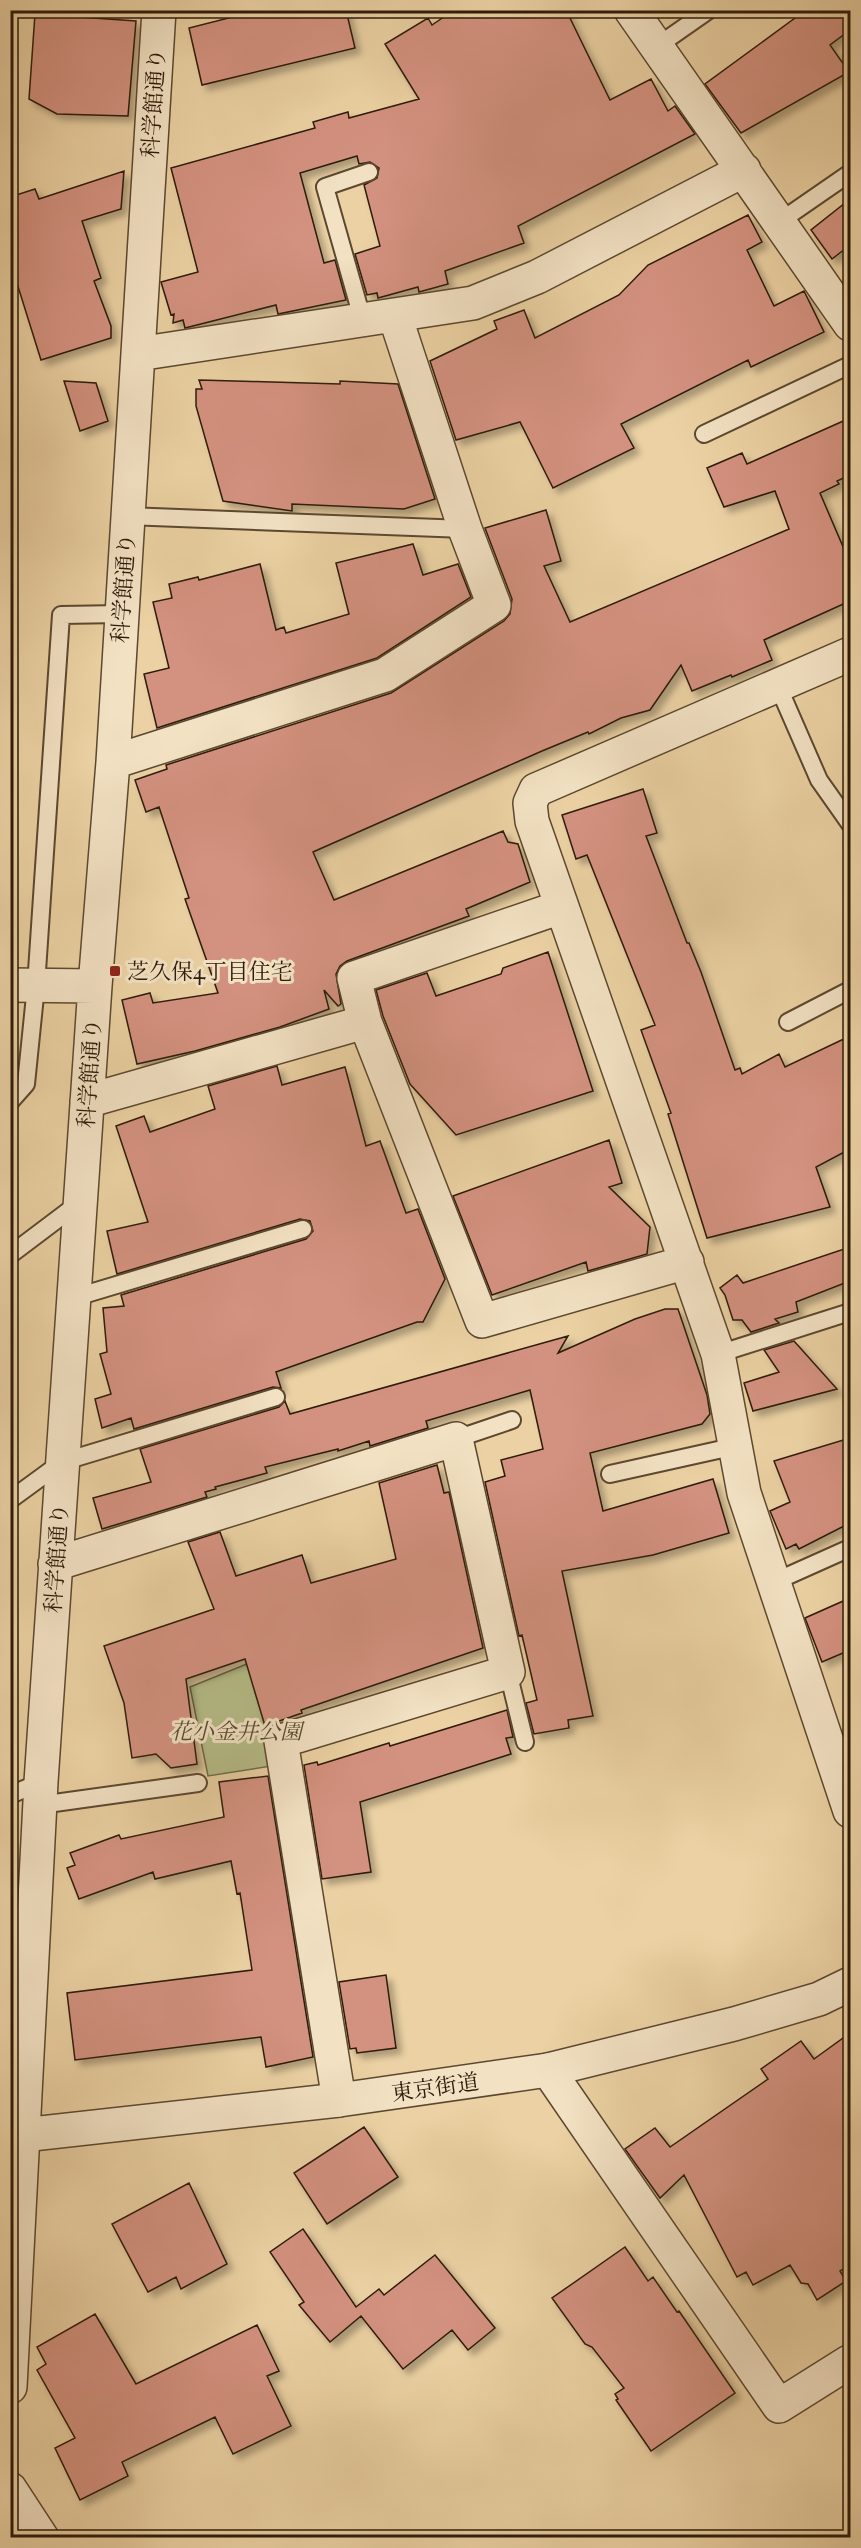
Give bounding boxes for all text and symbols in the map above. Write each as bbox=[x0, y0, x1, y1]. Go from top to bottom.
street label: 科学館通り bbox=[136, 47, 172, 159]
street label: 科学館通り bbox=[106, 532, 142, 644]
place label: 芝久保4丁目住宅 bbox=[127, 958, 293, 986]
marker: 芝久保4丁目住宅 bbox=[108, 964, 122, 978]
street label: 科学館通り bbox=[72, 1017, 108, 1129]
street label: 科学館通り bbox=[39, 1502, 75, 1614]
park label: 花小金井公園 bbox=[170, 1718, 305, 1746]
street label: 東京街道 bbox=[390, 2068, 481, 2108]

